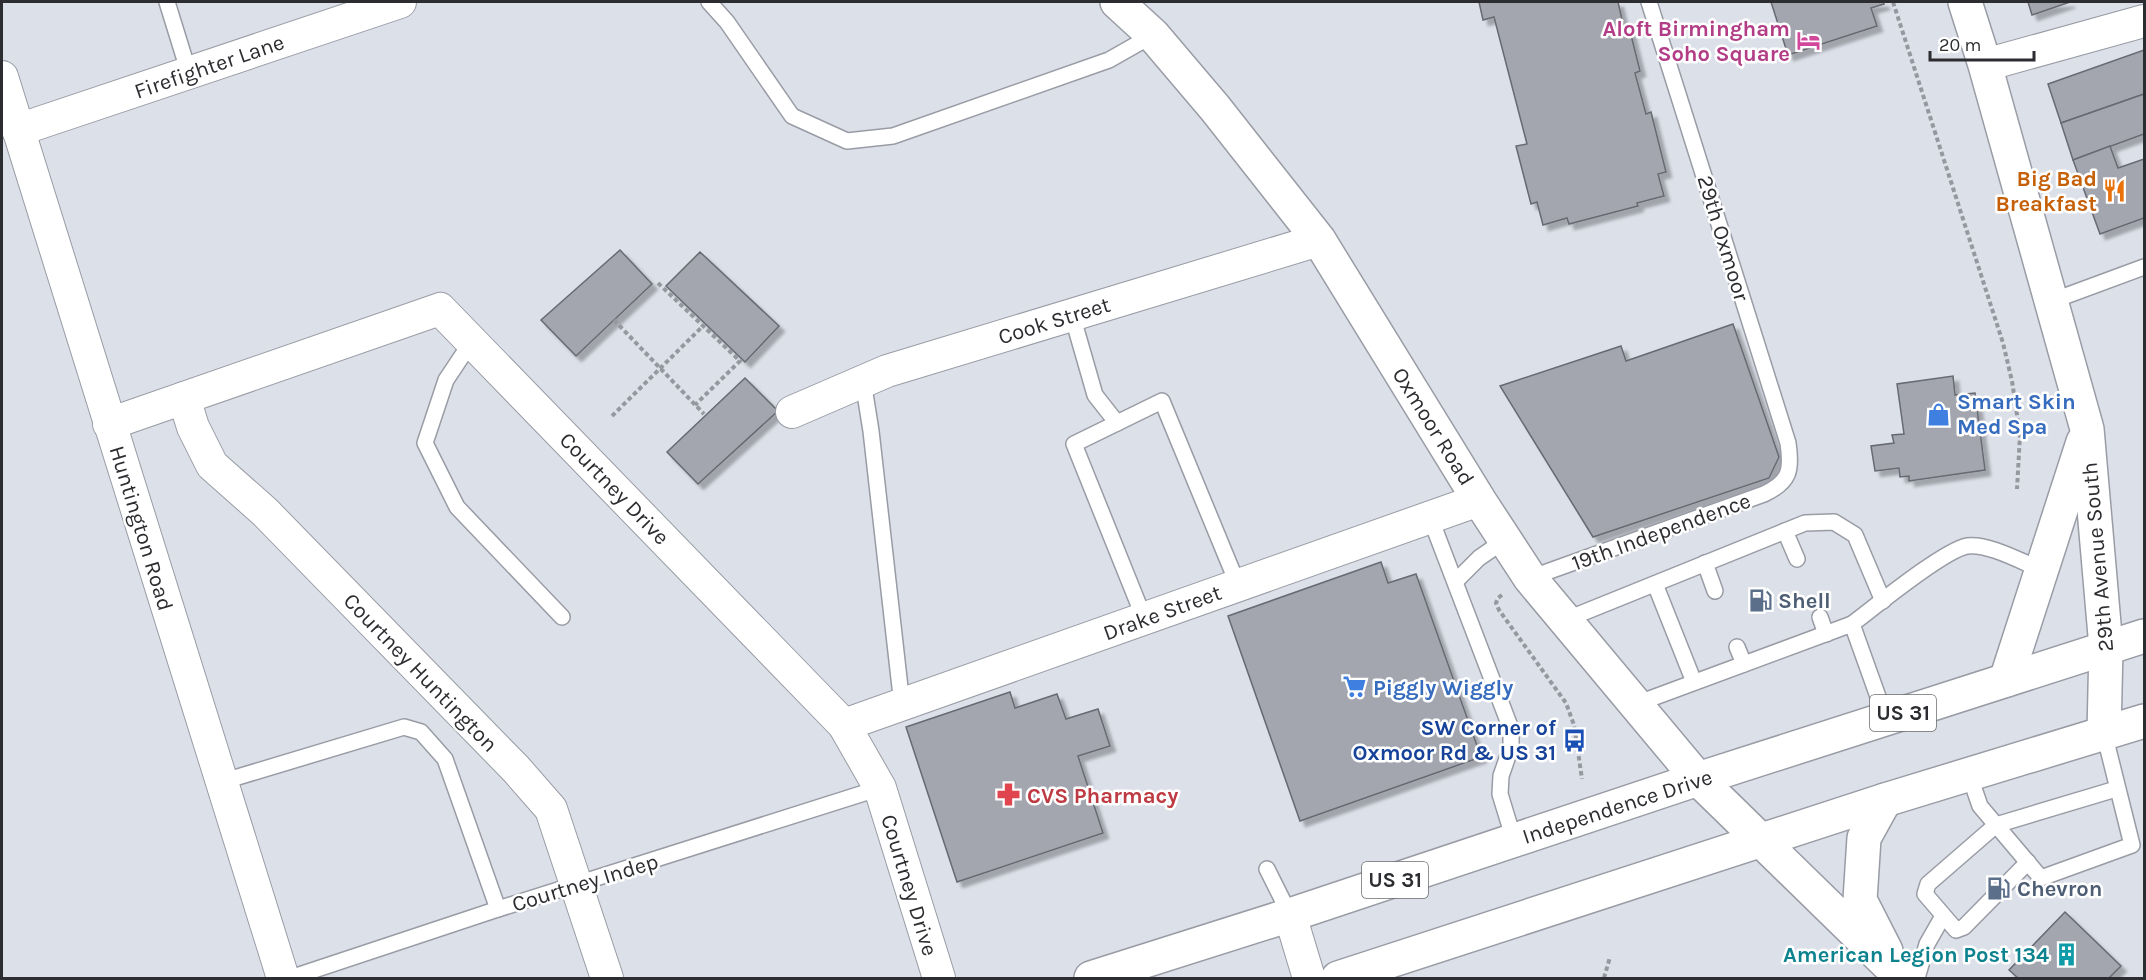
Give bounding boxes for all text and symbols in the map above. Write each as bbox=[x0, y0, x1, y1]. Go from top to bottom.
place label: Aloft Birmingham Soho Square bbox=[1603, 16, 1790, 67]
scale bar bbox=[1930, 24, 2034, 62]
hotel icon: Aloft Birmingham Soho Square bbox=[1795, 28, 1821, 54]
street label: Firefighter Lane bbox=[131, 29, 288, 105]
text: 20 m bbox=[1939, 34, 1981, 56]
place label: Big Bad Breakfast bbox=[1996, 166, 2097, 217]
street label: 29th Oxmoor bbox=[1692, 172, 1755, 304]
restaurant icon: Big Bad Breakfast bbox=[2102, 178, 2128, 204]
street label: Cook Street bbox=[995, 292, 1113, 350]
street label: Oxmoor Road bbox=[1387, 363, 1480, 490]
place label: Smart Skin Med Spa bbox=[1957, 389, 2076, 440]
shop icon: Smart Skin Med Spa bbox=[1926, 401, 1952, 427]
street label: Courtney Drive bbox=[554, 427, 675, 550]
street label: Huntington Road bbox=[104, 443, 179, 614]
street label: 29th Avenue South bbox=[2077, 461, 2119, 653]
street label: 19th Independence bbox=[1568, 488, 1754, 576]
street label: Drake Street bbox=[1100, 580, 1225, 646]
fuel station icon: Shell bbox=[1747, 587, 1773, 613]
street label: Courtney Huntington bbox=[338, 588, 503, 757]
place label: Shell bbox=[1778, 588, 1831, 614]
supermarket icon: Piggly Wiggly bbox=[1342, 674, 1368, 700]
place label: Piggly Wiggly bbox=[1373, 675, 1513, 701]
road number: US 31 bbox=[1870, 695, 1936, 731]
place label: SW Corner of Oxmoor Rd & US 31 bbox=[1353, 715, 1557, 766]
bus stop icon: SW Corner of Oxmoor Rd & US 31 bbox=[1561, 727, 1587, 753]
street label: Independence Drive bbox=[1519, 764, 1716, 850]
pharmacy icon: CVS Pharmacy bbox=[996, 782, 1022, 808]
place label: CVS Pharmacy bbox=[1027, 783, 1178, 809]
street label: Courtney Drive bbox=[875, 811, 943, 959]
street label: Courtney Indep bbox=[509, 848, 662, 918]
road number: US 31 bbox=[1362, 862, 1428, 898]
fuel station icon: Chevron bbox=[1986, 875, 2012, 901]
place label: Chevron bbox=[2017, 876, 2103, 902]
building icon: American Legion Post 134 bbox=[2054, 941, 2080, 967]
place label: American Legion Post 134 bbox=[1783, 942, 2049, 968]

